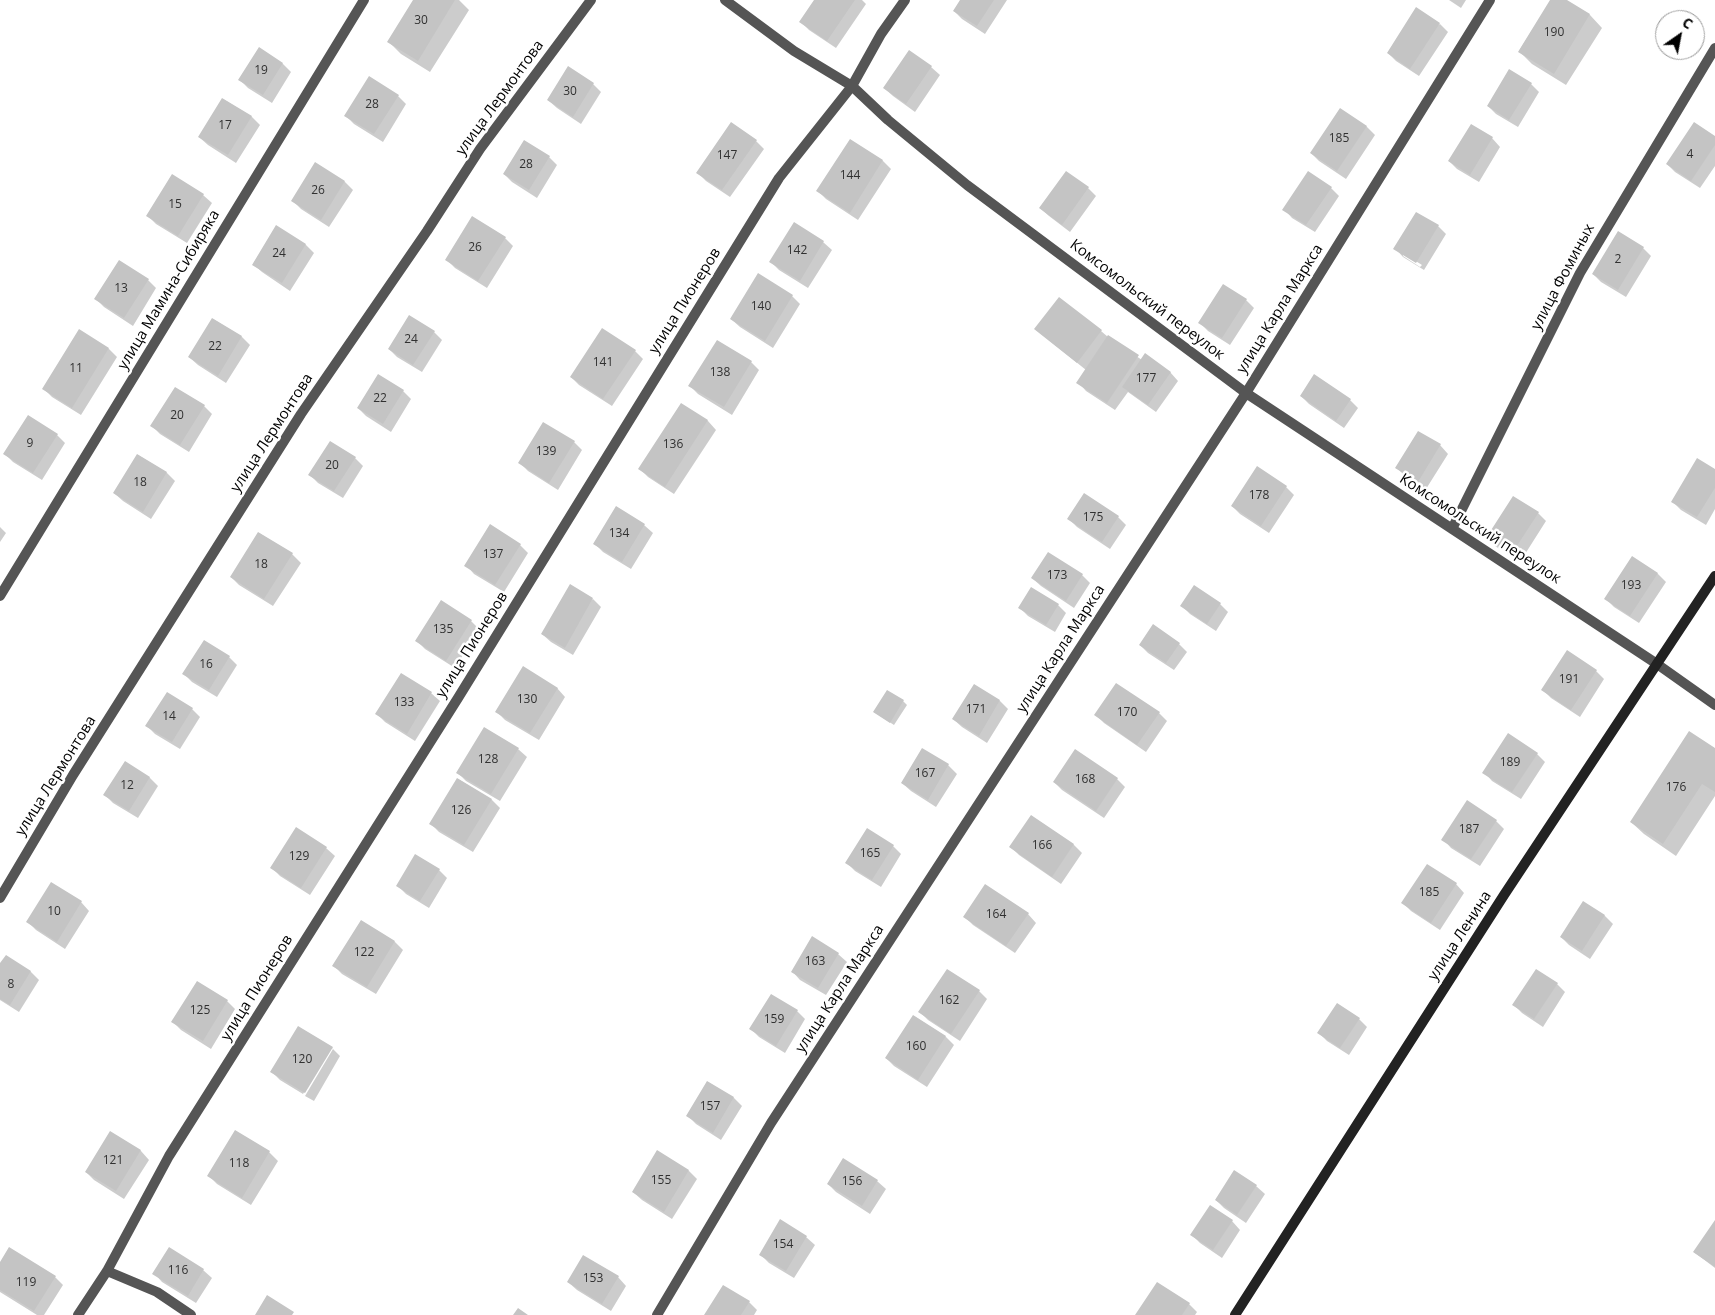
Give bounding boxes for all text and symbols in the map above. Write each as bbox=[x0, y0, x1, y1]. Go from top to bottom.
north arrow bbox=[1655, 10, 1705, 60]
text: С bbox=[1679, 12, 1697, 33]
house number: 30 bbox=[414, 14, 428, 28]
house number: 190 bbox=[1544, 26, 1564, 40]
street label: улица Лермонтова bbox=[452, 37, 548, 159]
house number: 19 bbox=[254, 64, 268, 78]
house number: 30 bbox=[563, 85, 577, 99]
house number: 28 bbox=[365, 98, 379, 112]
house number: 17 bbox=[218, 119, 232, 133]
house number: 185 bbox=[1329, 132, 1349, 146]
house number: 4 bbox=[1687, 148, 1693, 162]
house number: 147 bbox=[717, 149, 737, 163]
house number: 28 bbox=[519, 158, 533, 172]
house number: 144 bbox=[840, 169, 860, 183]
house number: 26 bbox=[311, 184, 325, 198]
house number: 15 bbox=[168, 198, 182, 212]
street label: улица Мамина-Сибиряка bbox=[114, 207, 224, 373]
street label: улица Фоминых bbox=[1527, 221, 1599, 333]
street label: Комсомольский переулок bbox=[1066, 236, 1228, 364]
house number: 26 bbox=[468, 241, 482, 255]
street label: улица Карла Маркса bbox=[1233, 241, 1327, 377]
house number: 142 bbox=[787, 244, 807, 258]
street label: улица Пионеров bbox=[645, 245, 725, 357]
house number: 24 bbox=[272, 247, 286, 261]
house number: 2 bbox=[1615, 253, 1621, 267]
house number: 13 bbox=[114, 282, 128, 296]
house number: 140 bbox=[751, 300, 771, 314]
house number: 24 bbox=[404, 333, 418, 347]
house number: 22 bbox=[208, 340, 222, 354]
house number: 141 bbox=[593, 356, 613, 370]
house number: 11 bbox=[69, 362, 83, 376]
house number: 138 bbox=[710, 366, 730, 380]
street label: улица Лермонтова bbox=[227, 370, 317, 496]
house number: 177 bbox=[1136, 372, 1156, 386]
house number: 22 bbox=[373, 392, 387, 406]
house number: 20 bbox=[170, 409, 184, 423]
house number: 9 bbox=[27, 437, 33, 451]
house number: 136 bbox=[663, 438, 683, 452]
house number: 139 bbox=[536, 445, 556, 459]
house number: 20 bbox=[325, 459, 339, 473]
street label: Комсомольский переулок bbox=[1396, 470, 1564, 588]
house number: 18 bbox=[133, 476, 147, 490]
house number: 178 bbox=[1249, 489, 1269, 503]
house number: 175 bbox=[1083, 511, 1103, 525]
house number: 134 bbox=[609, 527, 629, 541]
house number: 137 bbox=[483, 548, 503, 562]
house number: 18 bbox=[254, 558, 268, 572]
house number: 173 bbox=[1047, 569, 1067, 583]
house number: 193 bbox=[1621, 579, 1641, 593]
street label: улица Карла Маркса bbox=[1013, 582, 1109, 716]
street label: улица Пионеров bbox=[432, 589, 512, 701]
house number: 135 bbox=[433, 623, 453, 637]
house number: 16 bbox=[199, 658, 213, 672]
house number: 191 bbox=[1559, 673, 1579, 687]
house number: 130 bbox=[517, 693, 537, 707]
house number: 133 bbox=[394, 696, 414, 710]
house number: 171 bbox=[966, 703, 986, 717]
house number: 170 bbox=[1117, 706, 1137, 720]
house number: 14 bbox=[162, 710, 176, 724]
street label: улица Лермонтова bbox=[12, 713, 100, 839]
house number: 128 bbox=[478, 753, 498, 767]
house number: 189 bbox=[1500, 756, 1520, 770]
house number: 167 bbox=[915, 767, 935, 781]
house number: 168 bbox=[1075, 773, 1095, 787]
house number: 12 bbox=[120, 779, 134, 793]
house number: 176 bbox=[1666, 781, 1686, 795]
house number: 126 bbox=[451, 804, 471, 818]
house number: 187 bbox=[1459, 823, 1479, 837]
house number: 166 bbox=[1032, 839, 1052, 853]
house number: 165 bbox=[860, 847, 880, 861]
house number: 129 bbox=[289, 850, 309, 864]
house number: 185 bbox=[1419, 886, 1439, 900]
street label: улица Ленина bbox=[1424, 888, 1496, 984]
house number: 10 bbox=[47, 905, 61, 919]
house number: 164 bbox=[986, 908, 1006, 922]
street label: улица Карла Маркса bbox=[792, 922, 888, 1056]
street label: улица Пионеров bbox=[217, 932, 297, 1044]
house number: 122 bbox=[354, 946, 374, 960]
house number: 163 bbox=[805, 955, 825, 969]
house number: 8 bbox=[8, 978, 14, 992]
house number: 162 bbox=[939, 994, 959, 1008]
house number: 125 bbox=[190, 1004, 210, 1018]
house number: 159 bbox=[764, 1013, 784, 1027]
house number: 160 bbox=[906, 1040, 926, 1054]
house number: 120 bbox=[292, 1053, 312, 1067]
house number: 157 bbox=[700, 1100, 720, 1114]
house number: 121 bbox=[103, 1154, 123, 1168]
house number: 118 bbox=[229, 1157, 249, 1171]
house number: 155 bbox=[651, 1174, 671, 1188]
house number: 156 bbox=[842, 1175, 862, 1189]
house number: 154 bbox=[773, 1238, 793, 1252]
house number: 116 bbox=[168, 1264, 188, 1278]
house number: 153 bbox=[583, 1272, 603, 1286]
house number: 119 bbox=[16, 1276, 36, 1290]

